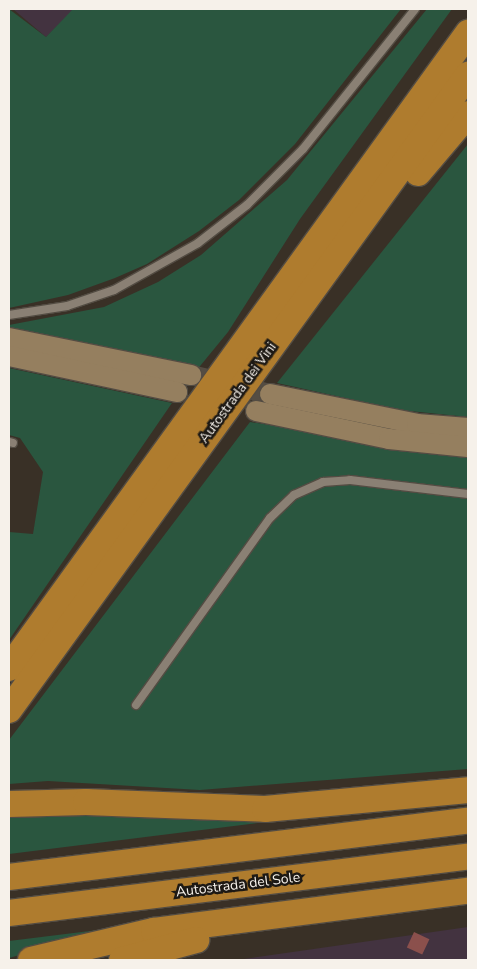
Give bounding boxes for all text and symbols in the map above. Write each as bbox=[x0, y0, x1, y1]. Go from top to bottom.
street label: Autostrada dei Vini bbox=[196, 339, 280, 447]
street label: Autostrada del Sole bbox=[175, 869, 301, 901]

